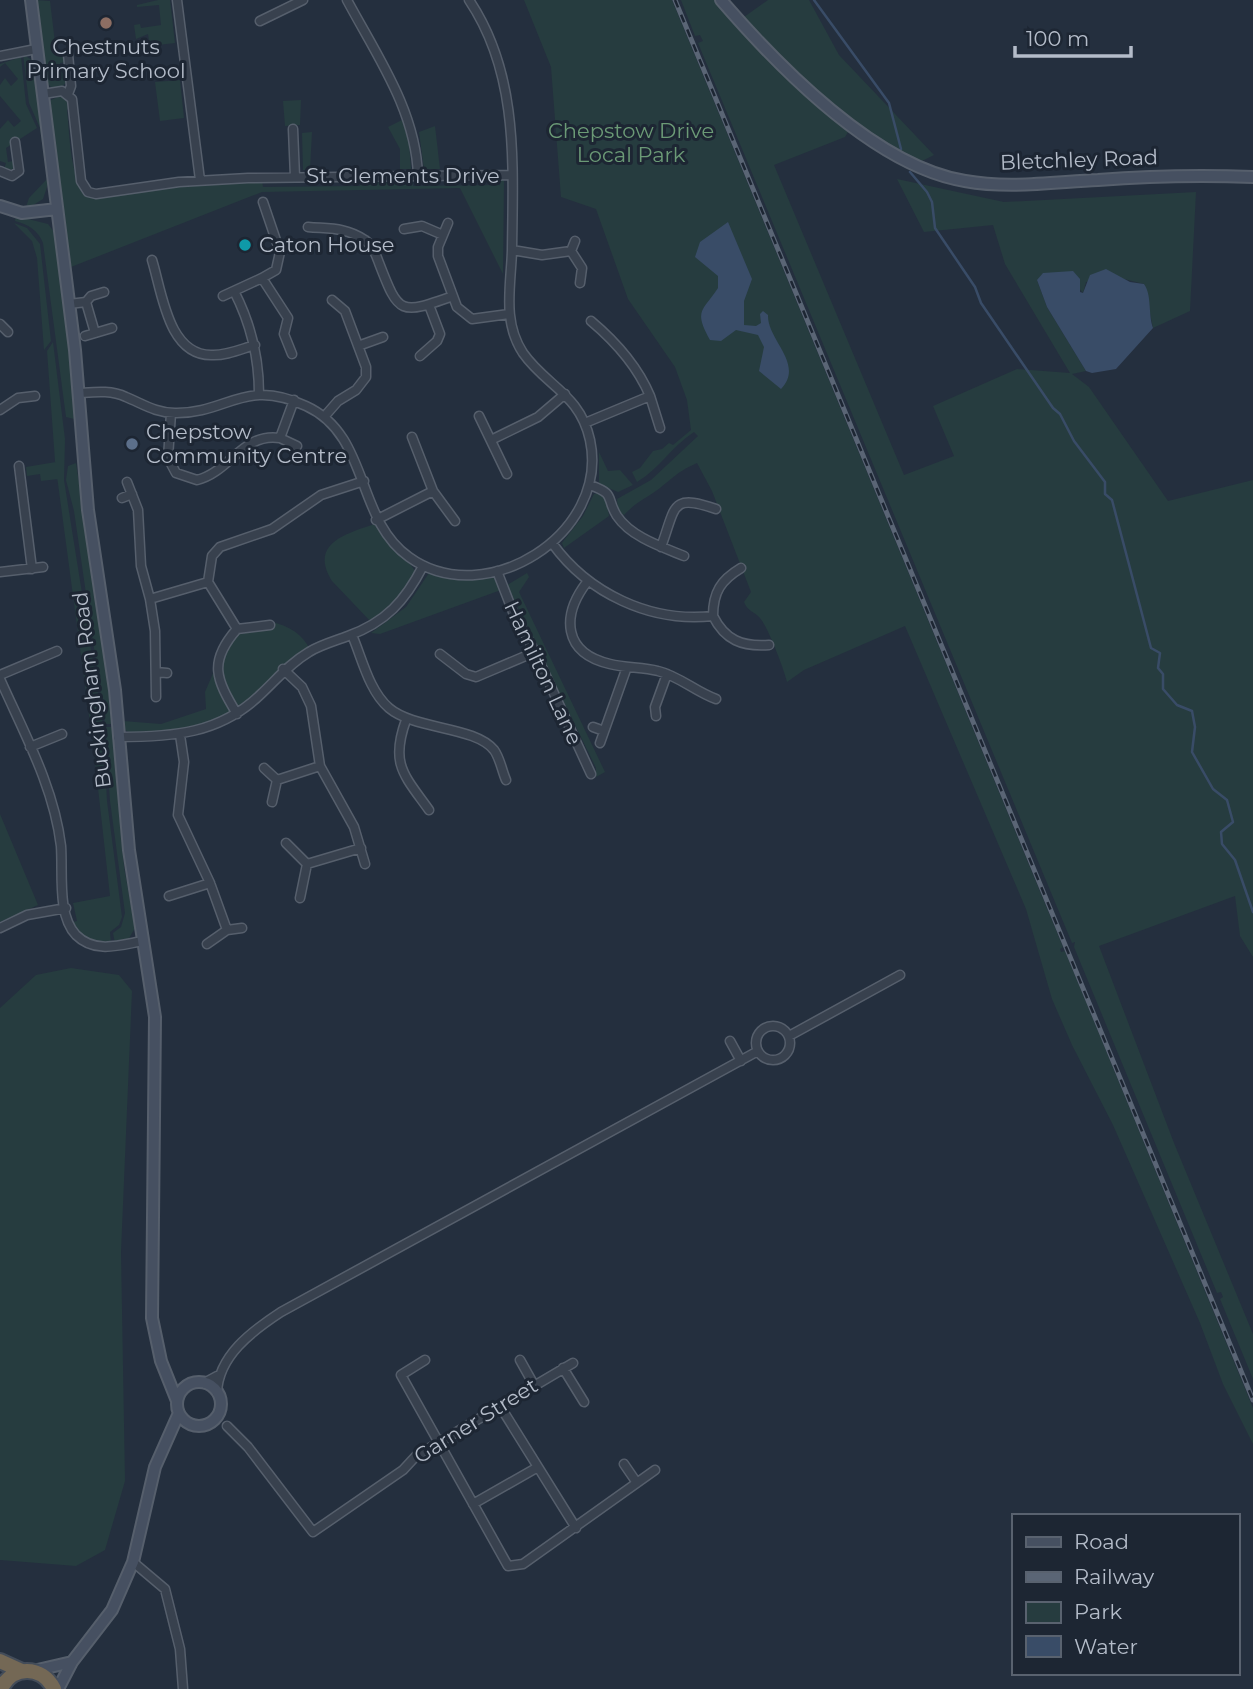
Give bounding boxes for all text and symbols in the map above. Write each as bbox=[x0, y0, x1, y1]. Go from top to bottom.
scale bar bbox=[1015, 14, 1130, 58]
marker: Chestnuts Primary School bbox=[98, 15, 114, 31]
text: 100 m bbox=[1026, 26, 1089, 51]
place label: Chestnuts Primary School bbox=[26, 34, 186, 83]
park label: Chepstow Drive Local Park bbox=[548, 118, 714, 167]
street label: Bletchley Road bbox=[1000, 144, 1158, 175]
street label: St. Clements Drive bbox=[306, 163, 500, 188]
place label: Caton House bbox=[259, 232, 394, 257]
marker: Caton House bbox=[237, 237, 253, 253]
place label: Chepstow Community Centre bbox=[146, 419, 347, 468]
marker: Chepstow Community Centre bbox=[124, 436, 140, 452]
street label: Buckingham Road bbox=[67, 590, 116, 790]
street label: Hamilton Lane bbox=[499, 597, 588, 749]
street label: Garner Street bbox=[409, 1373, 542, 1469]
legend bbox=[1012, 1514, 1239, 1675]
text: Road bbox=[1074, 1529, 1129, 1554]
text: Railway bbox=[1074, 1564, 1155, 1589]
text: Park bbox=[1074, 1599, 1122, 1624]
text: Water bbox=[1074, 1634, 1138, 1659]

